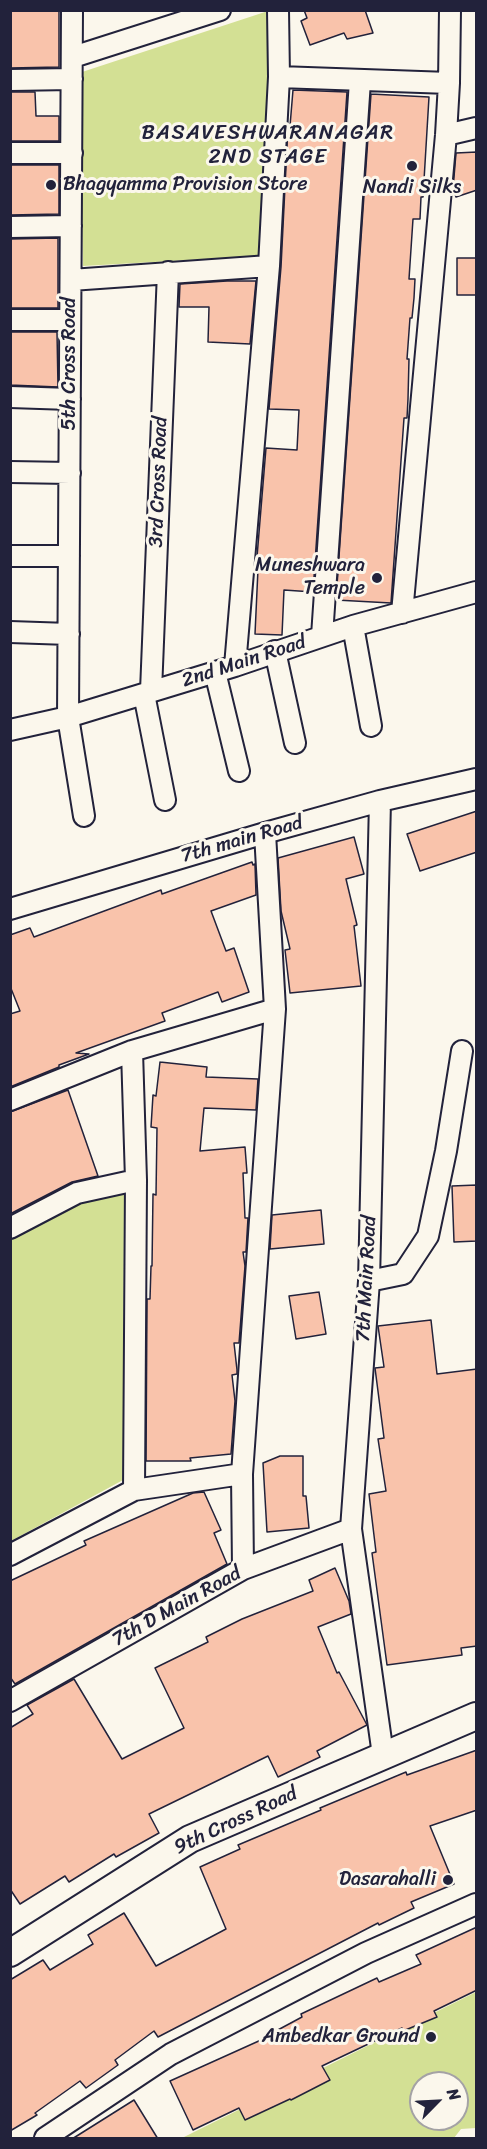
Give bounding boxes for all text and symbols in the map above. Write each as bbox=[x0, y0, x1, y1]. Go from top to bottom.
district label: BASAVESHWARANAGAR 2ND STAGE bbox=[140, 121, 396, 171]
marker: Nandi Silks bbox=[405, 159, 419, 173]
place label: Bhagyamma Provision Store bbox=[63, 173, 308, 197]
place label: Nandi Silks bbox=[363, 176, 461, 200]
marker: Bhagyamma Provision Store bbox=[44, 178, 58, 192]
street label: 5th Cross Road bbox=[58, 298, 82, 430]
street label: 3rd Cross Road bbox=[145, 416, 173, 548]
place label: Muneshwara Temple bbox=[255, 554, 365, 601]
marker: Muneshwara Temple bbox=[370, 571, 384, 585]
street label: 2nd Main Road bbox=[179, 631, 309, 693]
street label: 7th main Road bbox=[178, 811, 306, 869]
street label: 7th Main Road bbox=[352, 1215, 382, 1343]
street label: 7th D Main Road bbox=[108, 1562, 246, 1652]
street label: 9th Cross Road bbox=[171, 1782, 301, 1860]
place label: Dasarahalli bbox=[339, 1868, 436, 1892]
marker: Dasarahalli bbox=[441, 1873, 455, 1887]
place label: Ambedkar Ground bbox=[262, 2025, 419, 2049]
marker: Ambedkar Ground bbox=[424, 2030, 438, 2044]
north arrow bbox=[409, 2071, 469, 2131]
text: N bbox=[439, 2083, 470, 2105]

